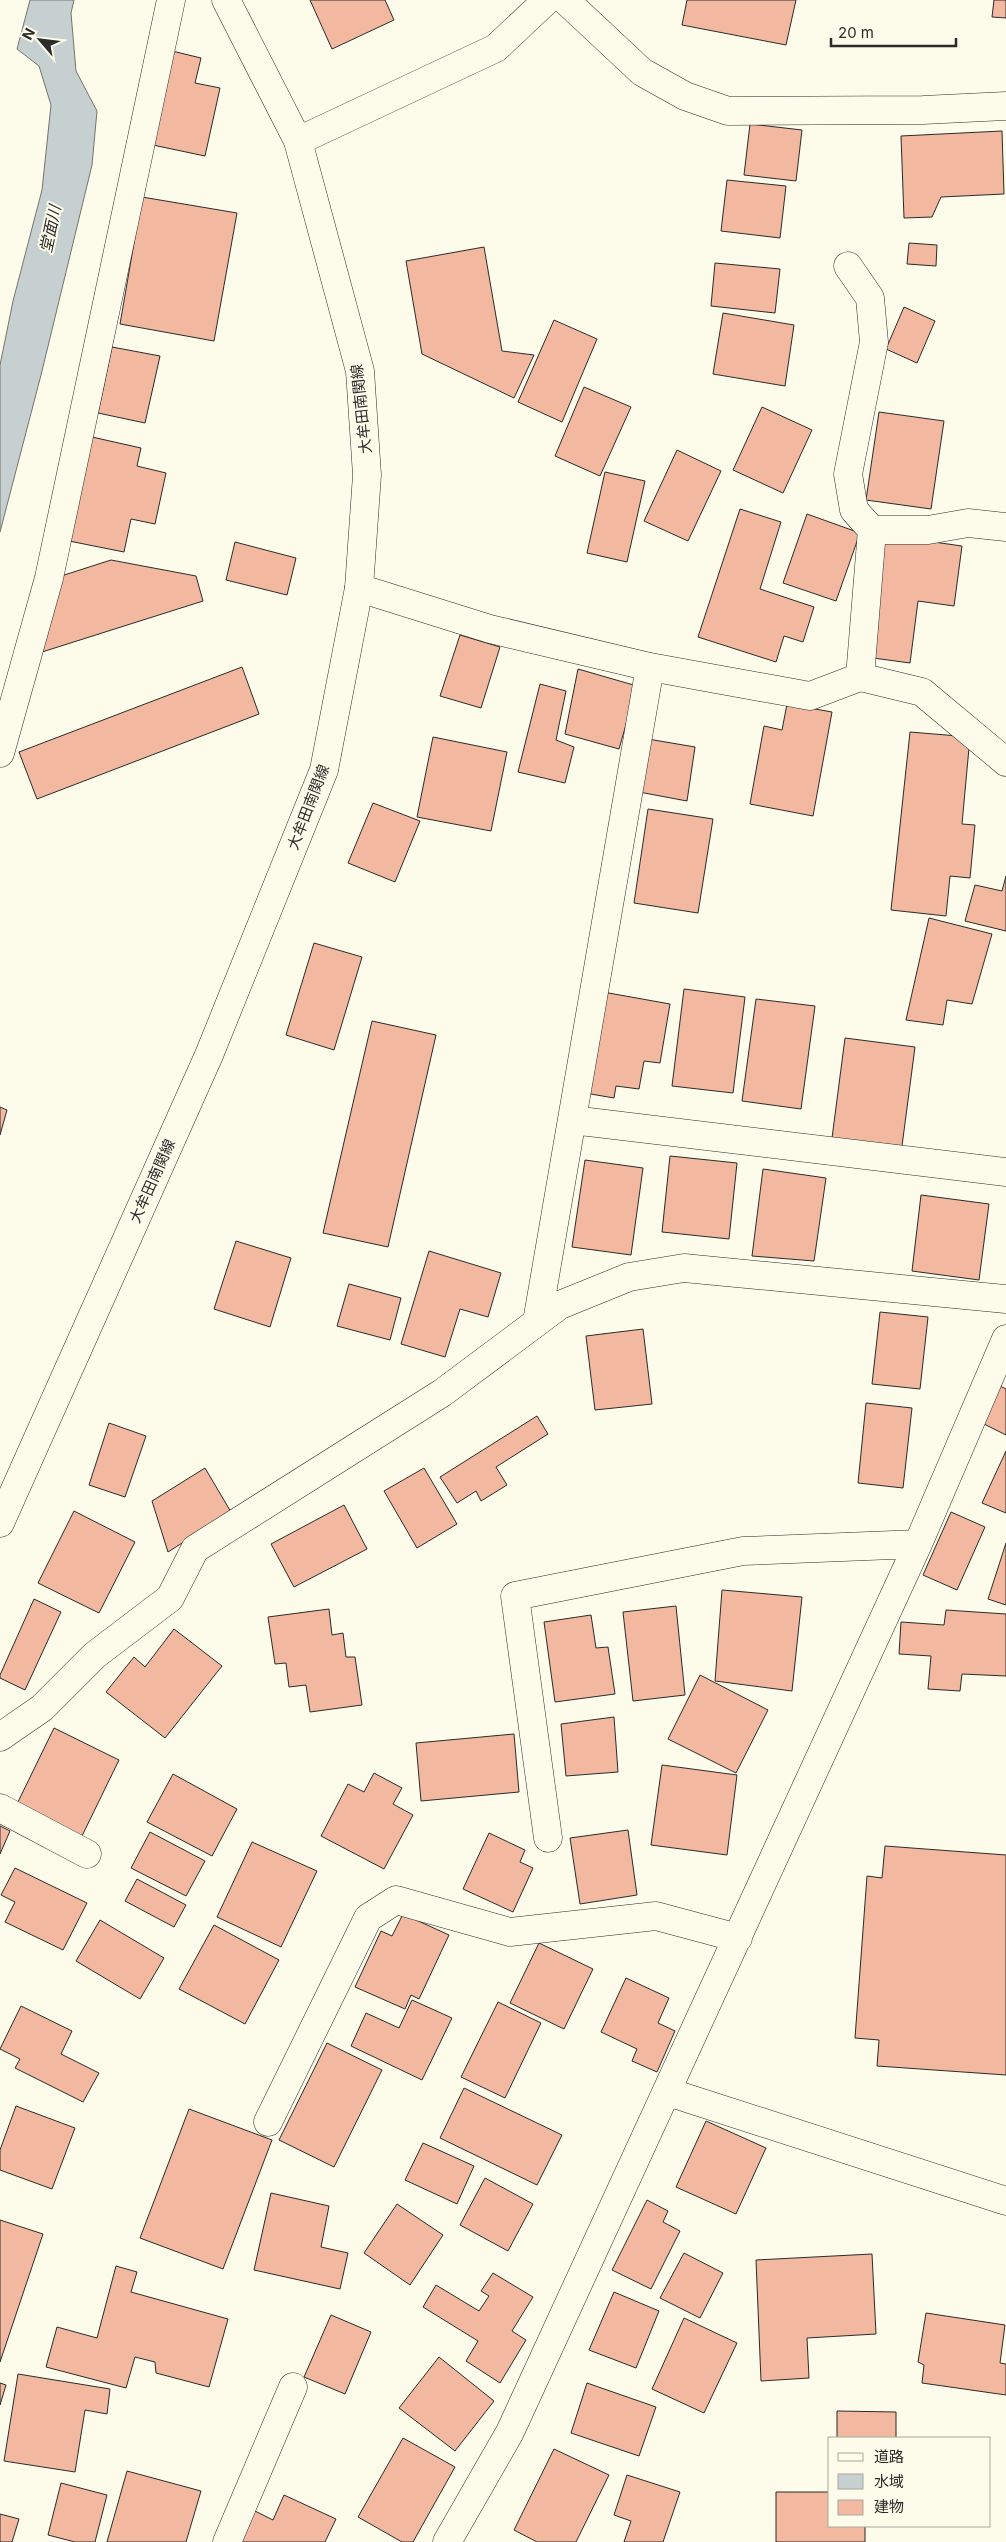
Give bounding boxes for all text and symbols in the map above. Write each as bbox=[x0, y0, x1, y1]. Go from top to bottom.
north arrow bbox=[15, 15, 65, 65]
scale bar bbox=[831, 15, 956, 47]
text: 20 m bbox=[838, 23, 874, 42]
text: N bbox=[18, 25, 38, 42]
water label: 堂面川 bbox=[35, 201, 65, 255]
street label: 大牟田南関線 bbox=[347, 363, 375, 455]
street label: 大牟田南関線 bbox=[283, 762, 333, 852]
street label: 大牟田南関線 bbox=[125, 1136, 179, 1226]
legend bbox=[828, 2437, 991, 2527]
text: 道路 bbox=[874, 2447, 904, 2466]
text: 水域 bbox=[874, 2472, 904, 2491]
text: 建物 bbox=[874, 2497, 904, 2516]

